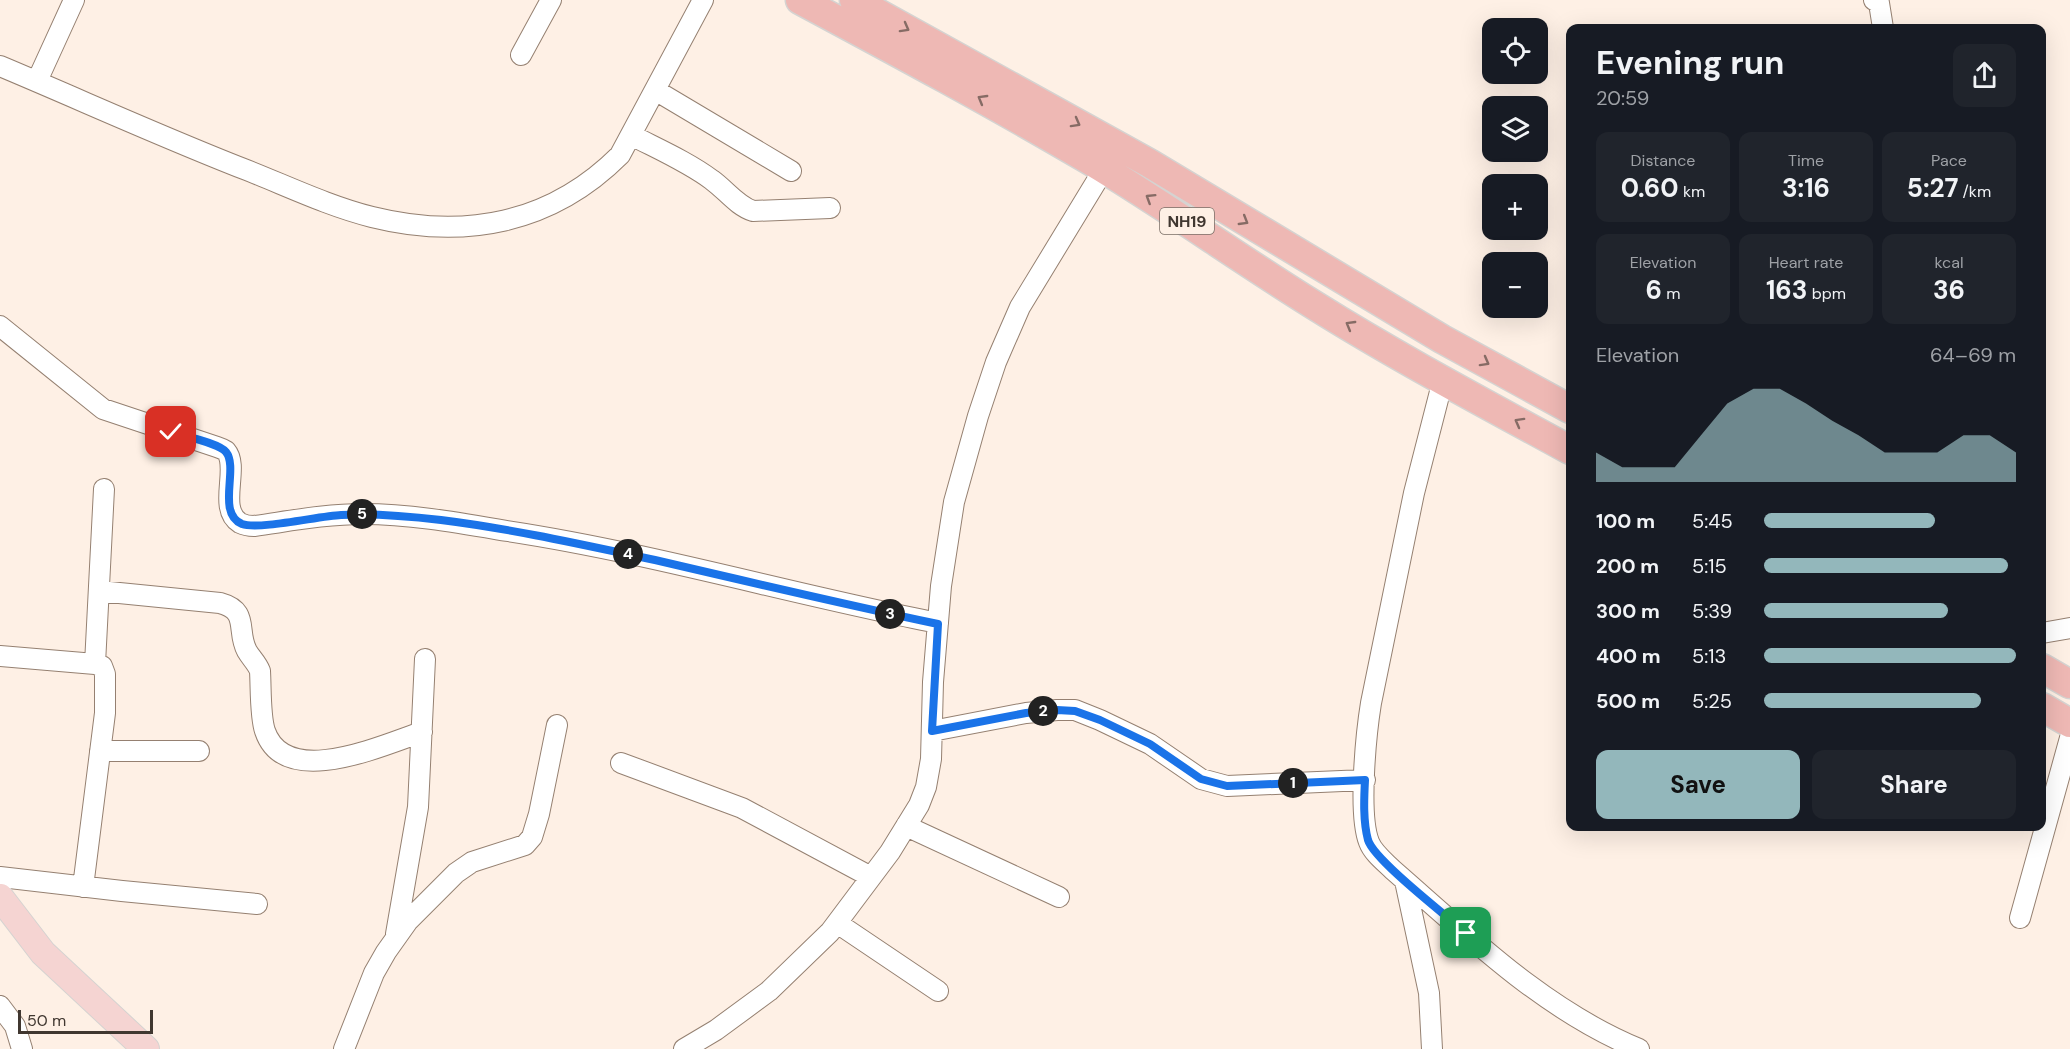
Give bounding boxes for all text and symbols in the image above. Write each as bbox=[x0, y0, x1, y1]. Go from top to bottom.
map controls bbox=[1482, 18, 1548, 318]
button: locate bbox=[1482, 18, 1548, 84]
one-way arrow bbox=[899, 21, 910, 32]
text: Evening run bbox=[1596, 41, 1784, 84]
button: share bbox=[1953, 44, 2016, 107]
text: 20:59 bbox=[1596, 85, 1649, 111]
one-way arrow bbox=[978, 95, 988, 106]
button: layers bbox=[1482, 96, 1548, 162]
one-way arrow bbox=[1070, 116, 1080, 127]
text: Distance bbox=[1631, 150, 1695, 171]
text: Time bbox=[1788, 150, 1824, 171]
text: Pace bbox=[1931, 150, 1967, 171]
text: 0.60 bbox=[1621, 171, 1679, 205]
text: 3:16 bbox=[1782, 171, 1830, 205]
text: 5:27 bbox=[1907, 171, 1958, 205]
button: + bbox=[1482, 174, 1548, 240]
text: km bbox=[1679, 181, 1705, 202]
text: /km bbox=[1958, 181, 1991, 202]
one-way arrow bbox=[1146, 193, 1156, 205]
road number: NH19 bbox=[1160, 208, 1214, 234]
one-way arrow bbox=[1238, 214, 1248, 226]
button: − bbox=[1482, 252, 1548, 318]
text: Elevation bbox=[1630, 252, 1696, 273]
text: Heart rate bbox=[1769, 252, 1843, 273]
text: kcal bbox=[1935, 252, 1963, 273]
text: 6 bbox=[1646, 273, 1662, 307]
text: 163 bbox=[1766, 273, 1808, 307]
text: 36 bbox=[1933, 273, 1965, 307]
text: m bbox=[1662, 283, 1681, 304]
text: bpm bbox=[1808, 283, 1846, 304]
one-way arrow bbox=[1346, 321, 1356, 333]
text: Elevation bbox=[1596, 342, 1679, 368]
text: 64–69 m bbox=[1930, 342, 2016, 368]
one-way arrow bbox=[1479, 355, 1489, 366]
pin bbox=[145, 406, 196, 457]
icon: check bbox=[154, 415, 187, 448]
one-way arrow bbox=[1515, 418, 1525, 429]
pin: 5 bbox=[347, 499, 377, 529]
text: 5 bbox=[357, 503, 367, 524]
text: 100 m bbox=[1596, 508, 1655, 534]
text: 5:45 bbox=[1692, 508, 1733, 534]
pin: 4 bbox=[613, 539, 643, 569]
text: 4 bbox=[623, 543, 633, 564]
text: 200 m bbox=[1596, 553, 1659, 579]
text: 5:15 bbox=[1692, 553, 1727, 579]
text: 300 m bbox=[1596, 598, 1660, 624]
text: 5:39 bbox=[1692, 598, 1732, 624]
pin: 3 bbox=[875, 599, 905, 629]
text: 3 bbox=[885, 603, 895, 624]
text: 400 m bbox=[1596, 643, 1661, 669]
text: 5:13 bbox=[1692, 643, 1726, 669]
text: 500 m bbox=[1596, 688, 1660, 714]
text: 5:25 bbox=[1692, 688, 1732, 714]
pin: 2 bbox=[1028, 696, 1058, 726]
text: 2 bbox=[1038, 700, 1048, 721]
button: Save bbox=[1596, 750, 1800, 819]
button: Share bbox=[1812, 750, 2016, 819]
pin: 1 bbox=[1278, 768, 1308, 798]
text: 1 bbox=[1290, 772, 1296, 793]
pin bbox=[1440, 907, 1491, 958]
icon: arrive bbox=[1449, 916, 1482, 949]
scale bar bbox=[18, 1007, 153, 1034]
text: 50 m bbox=[27, 1010, 66, 1031]

